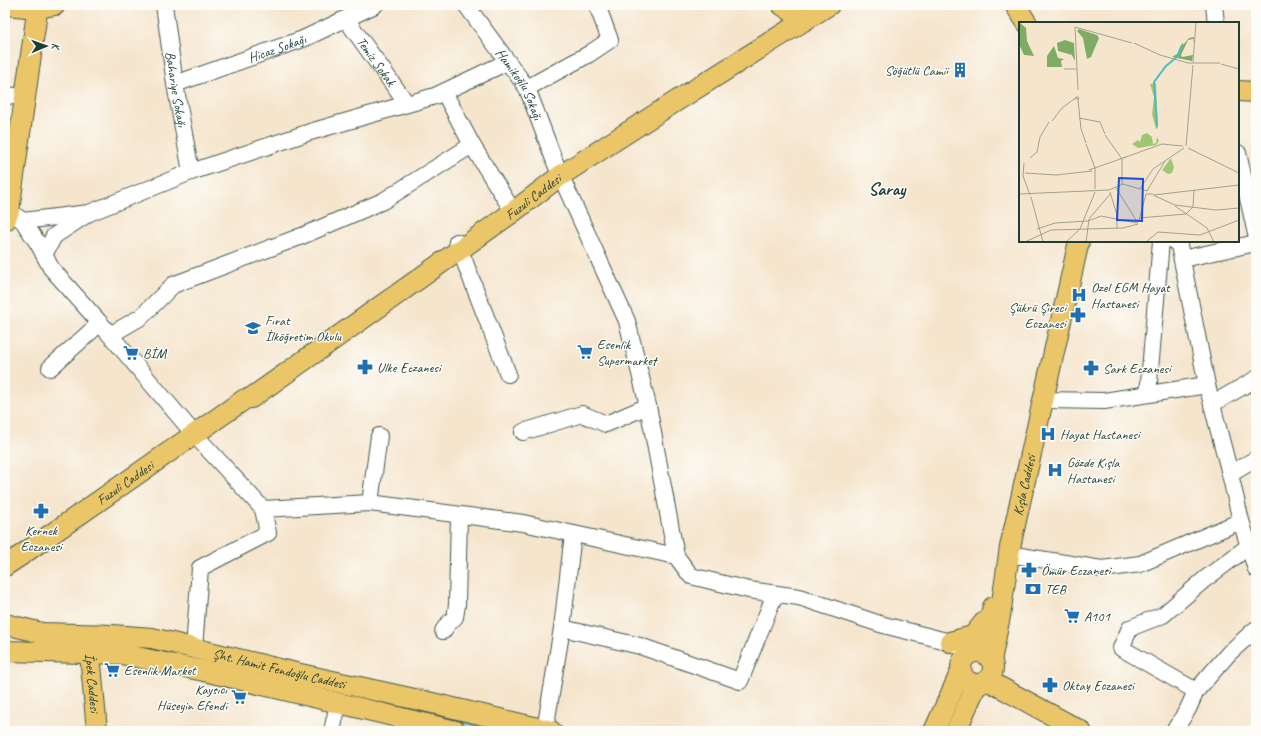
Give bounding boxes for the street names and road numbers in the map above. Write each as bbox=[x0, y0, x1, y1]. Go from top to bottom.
street label: Hicaz Sokağı bbox=[246, 30, 310, 66]
street label: Temiz Sokak bbox=[353, 33, 401, 91]
street label: Hamikoğlu Sokağı bbox=[492, 45, 547, 124]
street label: Bahariye Sokağı bbox=[162, 50, 191, 130]
street label: Fuzuli Caddesi bbox=[502, 169, 566, 223]
street label: Kışla Caddesi bbox=[1009, 451, 1040, 517]
street label: Fuzuli Caddesi bbox=[93, 456, 159, 508]
street label: Şht. Hamit Fendoğlu Caddesi bbox=[211, 645, 349, 693]
street label: İpek Caddesi bbox=[81, 653, 104, 715]

